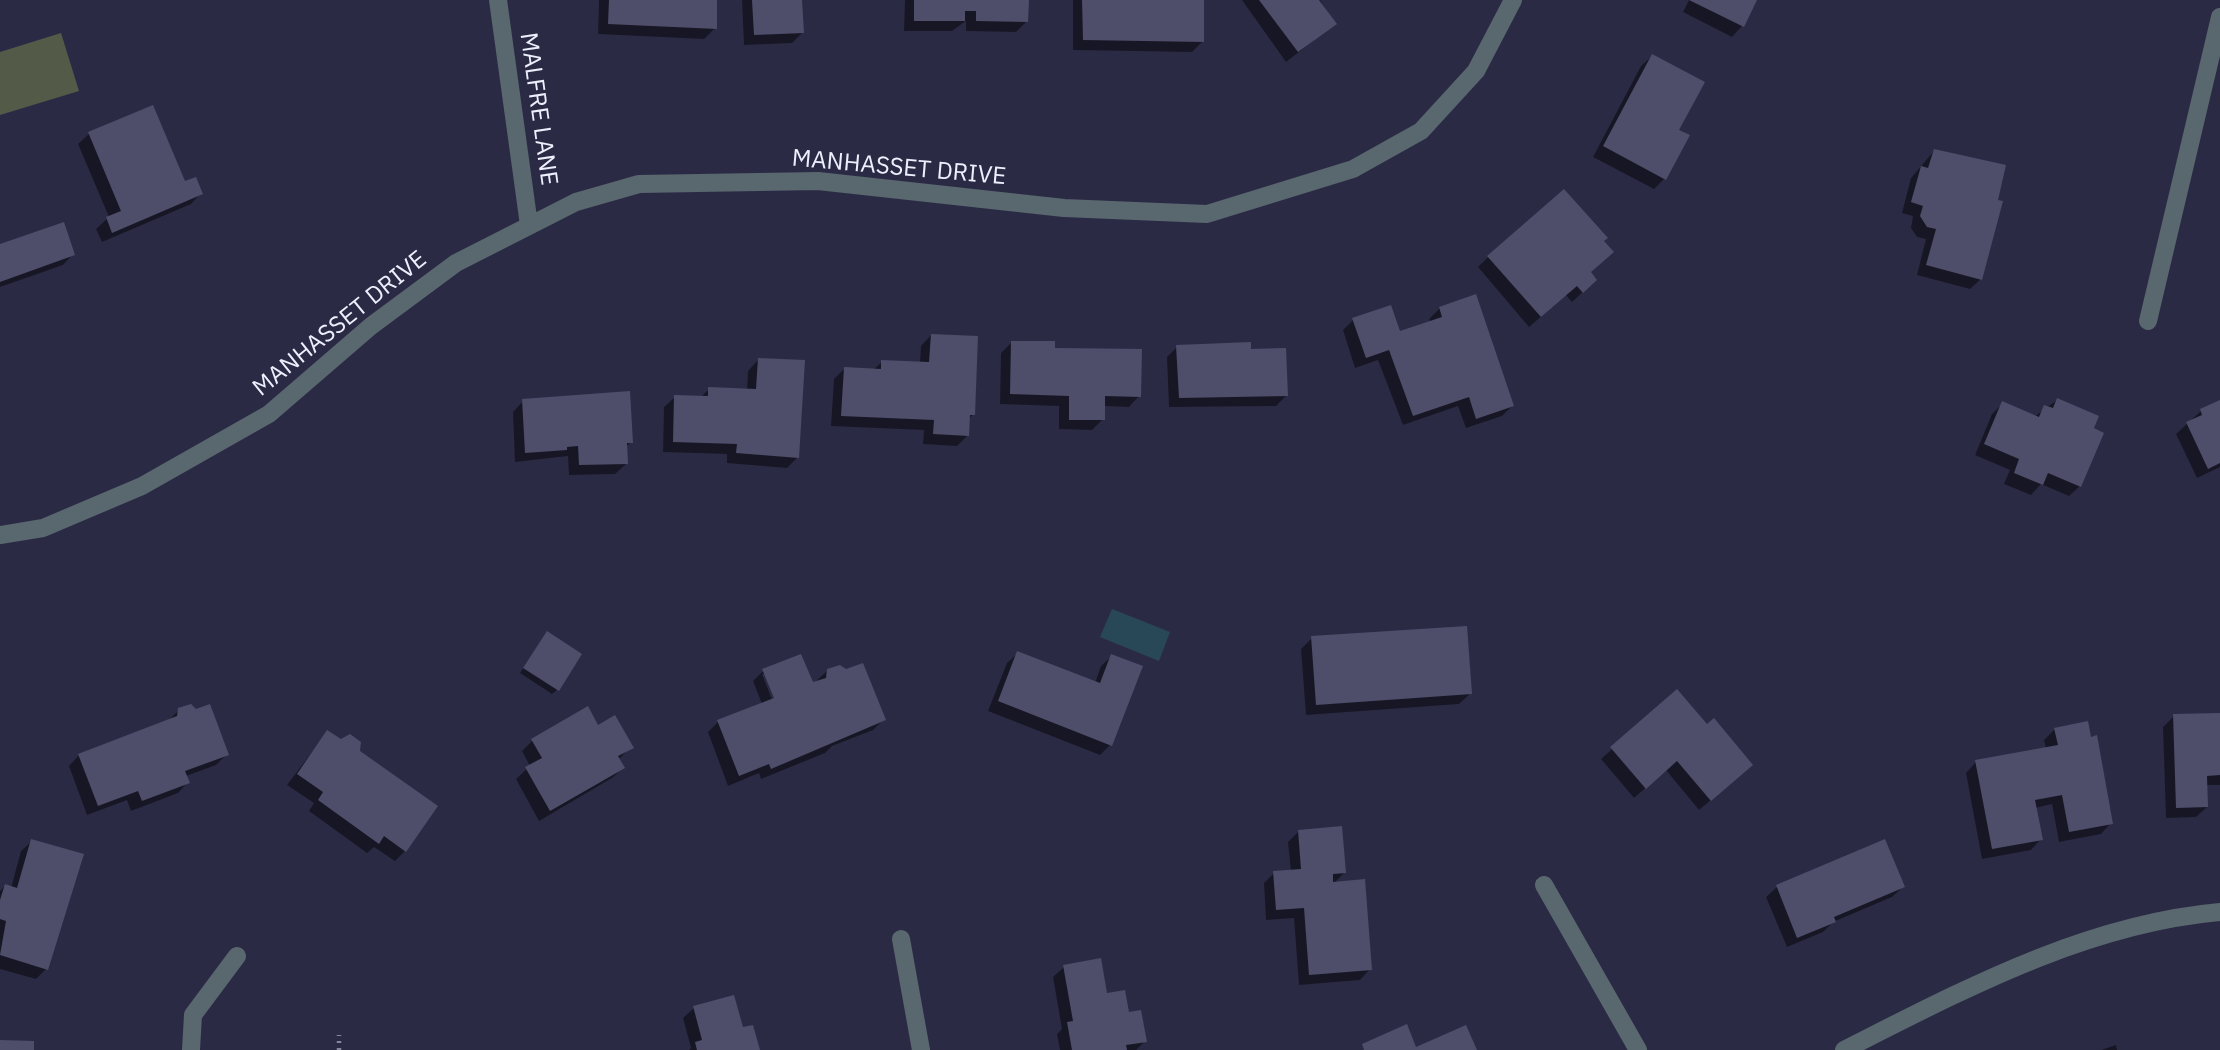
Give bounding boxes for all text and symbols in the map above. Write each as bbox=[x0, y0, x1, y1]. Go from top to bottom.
street label: MALFRE LANE bbox=[513, 31, 563, 187]
street label: MANHASSET DRIVE bbox=[791, 144, 1007, 192]
street label: MANHASSET DRIVE bbox=[247, 245, 433, 403]

